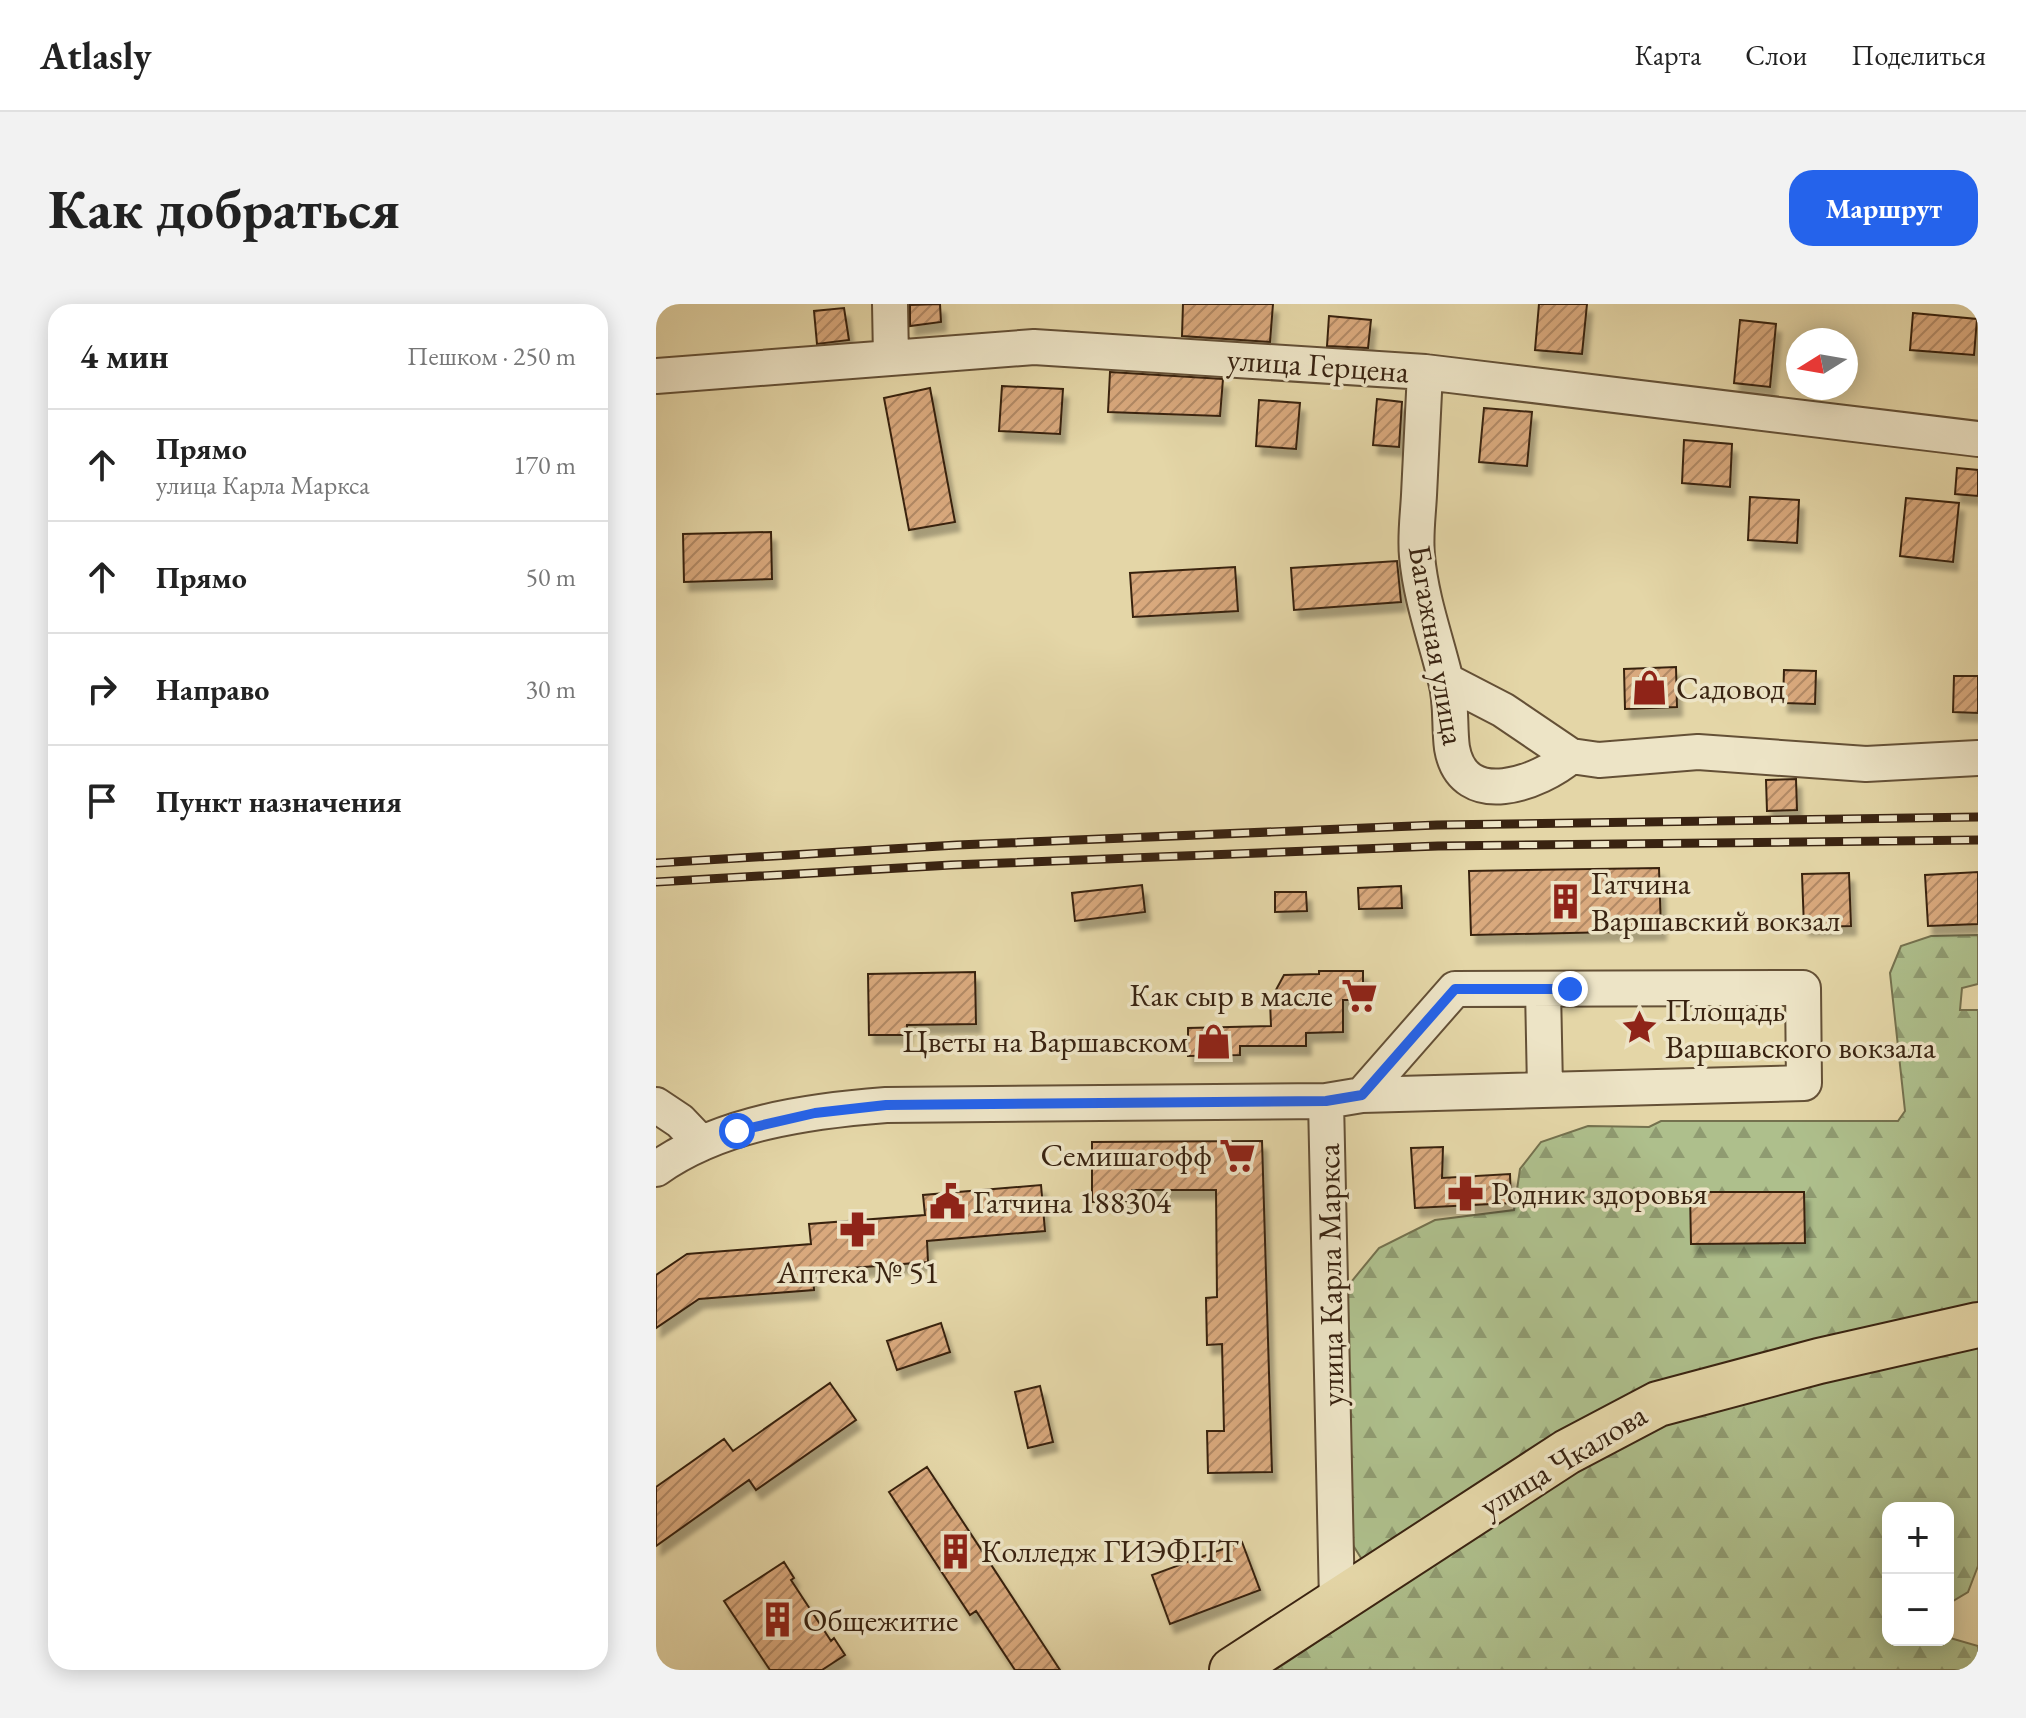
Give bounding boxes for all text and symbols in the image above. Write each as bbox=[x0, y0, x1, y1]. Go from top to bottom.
text: Atlasly bbox=[40, 31, 151, 80]
text: Карта bbox=[1634, 37, 1701, 73]
text: Слои bbox=[1745, 37, 1807, 73]
text: Поделиться bbox=[1851, 37, 1986, 73]
button: Маршрут bbox=[1789, 170, 1978, 246]
text: Как добраться bbox=[48, 172, 400, 245]
north arrow bbox=[1786, 328, 1858, 400]
text: 4 мин bbox=[80, 334, 169, 378]
street label: улица Герцена bbox=[1226, 338, 1411, 392]
text: Пешком · 250 m bbox=[407, 339, 576, 373]
text: Прямо bbox=[156, 429, 247, 468]
icon: ahead bbox=[80, 443, 124, 487]
text: 170 m bbox=[513, 448, 576, 482]
text: улица Карла Маркса bbox=[156, 468, 370, 502]
street label: Багажная улица bbox=[1399, 542, 1475, 749]
icon: ahead bbox=[80, 555, 124, 599]
text: Прямо bbox=[156, 558, 247, 597]
text: 50 m bbox=[526, 560, 576, 594]
icon: right bbox=[80, 667, 124, 711]
place label: Садовод bbox=[1676, 667, 1785, 709]
shop icon: Садовод bbox=[1631, 669, 1669, 707]
text: Направо bbox=[156, 670, 269, 709]
text: 30 m bbox=[526, 672, 576, 706]
icon: arrive bbox=[80, 779, 124, 823]
text: Пункт назначения bbox=[156, 782, 402, 821]
place label: Гатчина Варшавский вокзал bbox=[1591, 862, 1840, 941]
building icon: Гатчина Варшавский вокзал bbox=[1546, 882, 1584, 920]
route end bbox=[1552, 971, 1588, 1007]
place label: Как сыр в масле bbox=[1129, 974, 1333, 1016]
supermarket icon: Как сыр в масле bbox=[1340, 976, 1378, 1014]
place label: Площадь Варшавского вокзала bbox=[1665, 989, 1936, 1068]
place icon: Площадь Варшавского вокзала bbox=[1620, 1009, 1658, 1047]
place label: Цветы на Варшавском bbox=[903, 1020, 1188, 1062]
shop icon: Цветы на Варшавском bbox=[1195, 1022, 1233, 1060]
route start bbox=[719, 1113, 755, 1149]
place label: Семишагофф bbox=[1040, 1134, 1212, 1176]
supermarket icon: Семишагофф bbox=[1219, 1136, 1257, 1174]
street label: улица Карла Маркса bbox=[1307, 1143, 1353, 1407]
place label: Родник здоровья bbox=[1491, 1172, 1707, 1214]
pharmacy icon: Родник здоровья bbox=[1446, 1174, 1484, 1212]
place label: Гатчина 188304 bbox=[973, 1181, 1172, 1223]
public building icon: Гатчина 188304 bbox=[928, 1183, 966, 1221]
pharmacy icon: Аптека № 51 bbox=[839, 1211, 877, 1249]
place label: Аптека № 51 bbox=[776, 1251, 939, 1293]
street label: улица Чкалова bbox=[1472, 1393, 1655, 1526]
map controls bbox=[1882, 1502, 1954, 1646]
button: + bbox=[1882, 1502, 1954, 1574]
place label: Колледж ГИЭФПТ bbox=[981, 1530, 1239, 1572]
building icon: Колледж ГИЭФПТ bbox=[936, 1532, 974, 1570]
button: − bbox=[1882, 1574, 1954, 1646]
place label: Общежитие bbox=[803, 1599, 959, 1641]
building icon: Общежитие bbox=[758, 1601, 796, 1639]

